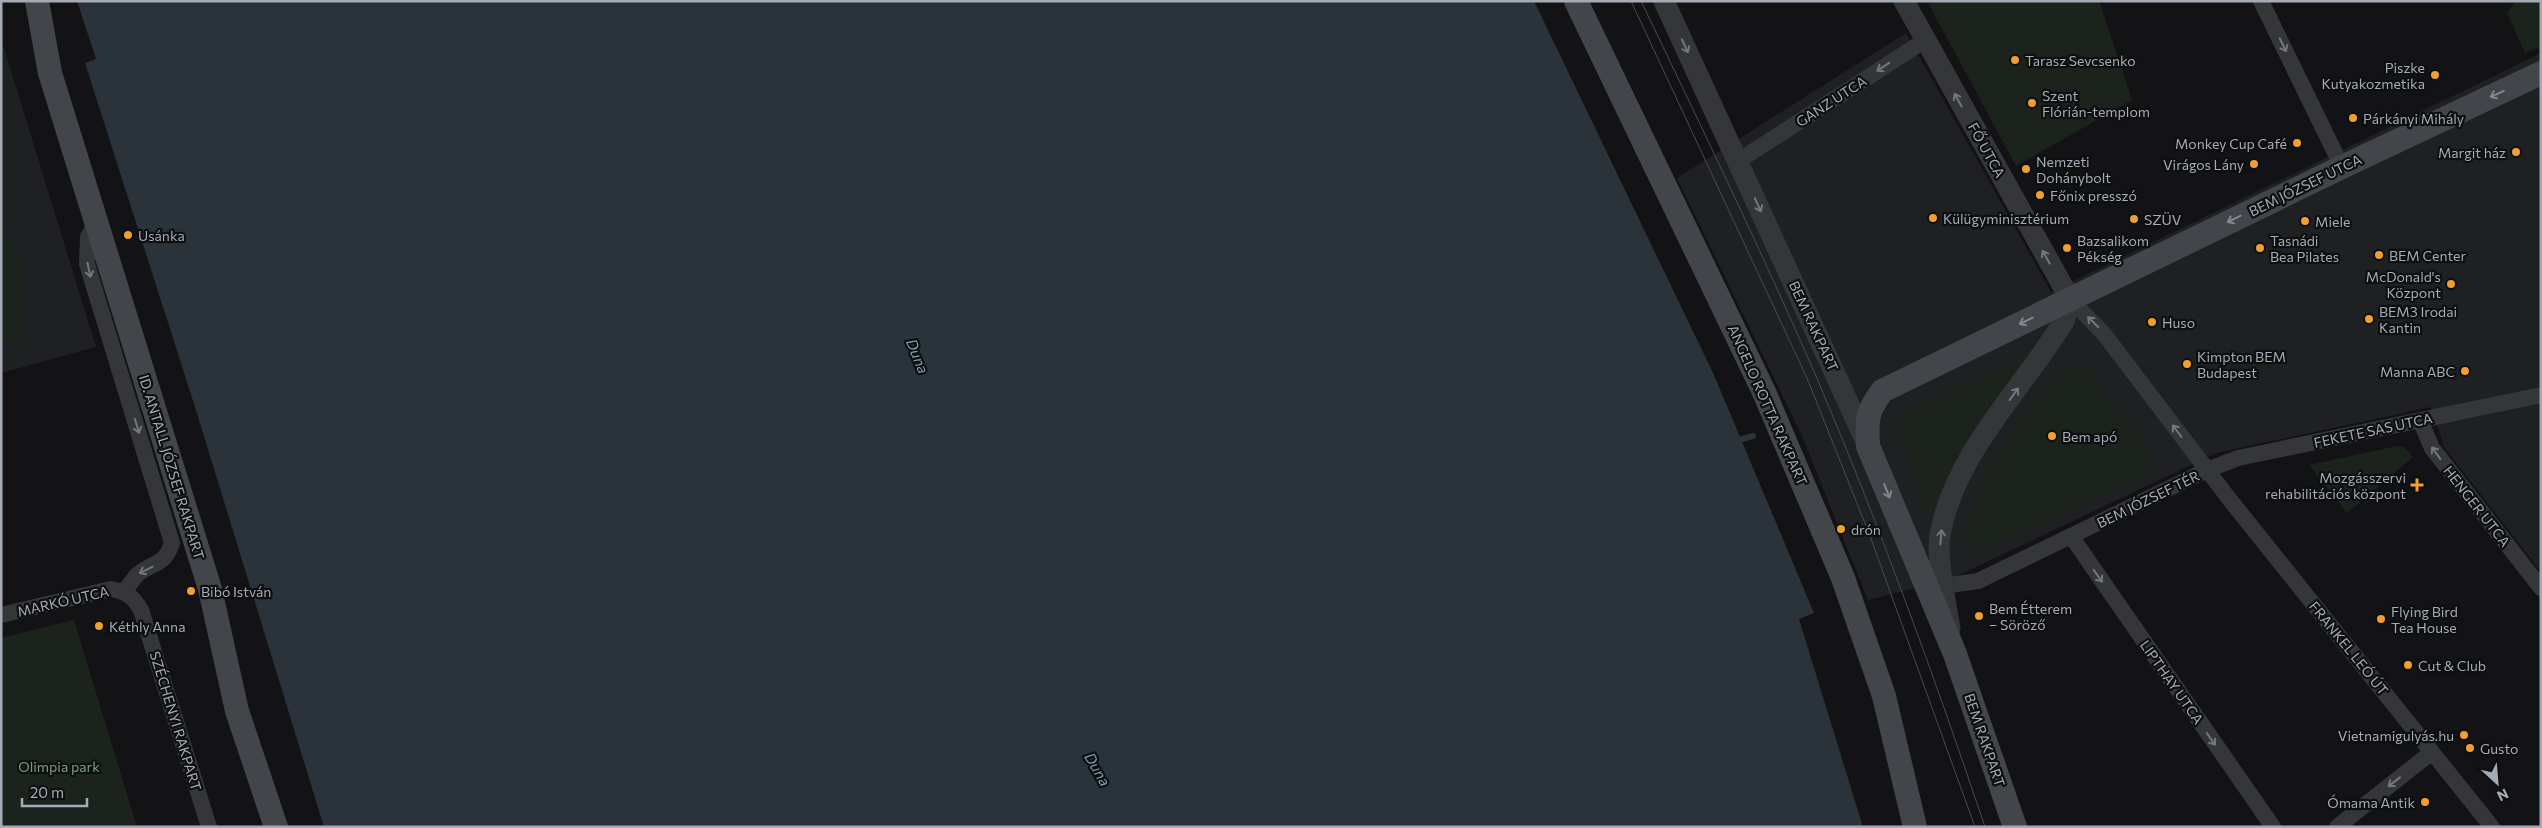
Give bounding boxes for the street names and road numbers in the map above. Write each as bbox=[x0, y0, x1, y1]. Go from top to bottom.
street label: GANZ UTCA bbox=[1793, 72, 1870, 130]
street label: FŐ UTCA bbox=[1965, 120, 2009, 181]
street label: BEM JÓZSEF UTCA bbox=[2246, 150, 2364, 220]
street label: BEM RAKPART bbox=[1786, 278, 1842, 374]
street label: ANGELO ROTTA RAKPART bbox=[1725, 322, 1811, 488]
street label: ID. ANTALL JÓZSEF RAKPART bbox=[136, 373, 208, 561]
street label: FEKETE SAS UTCA bbox=[2312, 409, 2434, 451]
street label: HENGER UTCA bbox=[2440, 462, 2514, 550]
street label: BEM JÓZSEF TÉR bbox=[2094, 467, 2202, 531]
street label: MARKÓ UTCA bbox=[16, 582, 111, 620]
street label: FRANKEL LEÓ ÚT bbox=[2306, 598, 2392, 698]
street label: LIPTHAY UTCA bbox=[2137, 637, 2207, 727]
street label: SZÉCHENYI RAKPART bbox=[147, 649, 205, 793]
street label: BEM RAKPART bbox=[1961, 691, 2009, 789]

